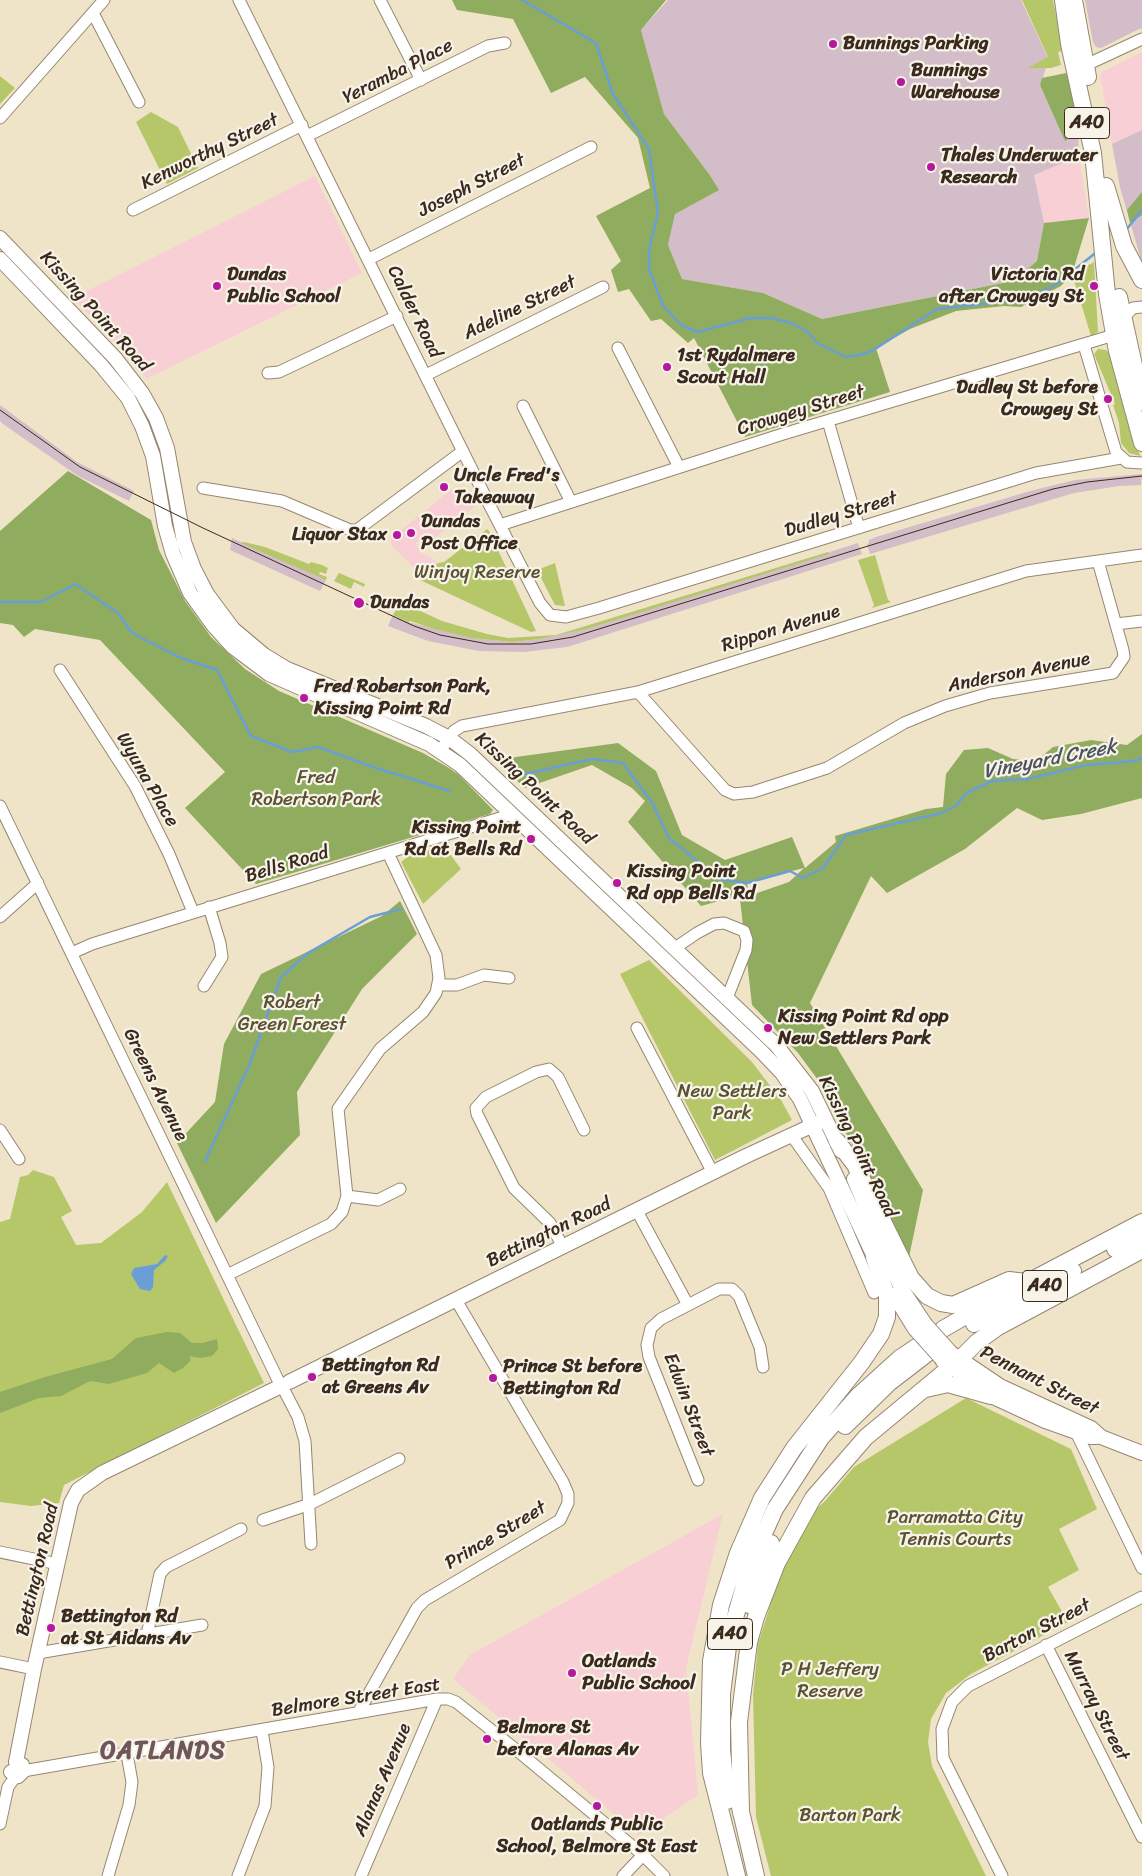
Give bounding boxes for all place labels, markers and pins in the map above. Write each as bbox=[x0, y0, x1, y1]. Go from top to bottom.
place label: Bunnings Parking bbox=[843, 33, 989, 55]
marker: Bunnings Parking bbox=[827, 38, 839, 50]
place label: Bunnings Warehouse bbox=[911, 60, 1000, 104]
marker: Bunnings Warehouse bbox=[895, 76, 907, 88]
place label: Thales Underwater Research bbox=[941, 145, 1097, 189]
marker: Thales Underwater Research bbox=[925, 161, 937, 173]
place label: Dundas Public School bbox=[227, 264, 340, 308]
place label: Victoria Rd after Crowgey St bbox=[939, 264, 1084, 308]
marker: Dundas Public School bbox=[211, 280, 223, 292]
marker: Victoria Rd after Crowgey St bbox=[1088, 280, 1100, 292]
place label: 1st Rydalmere Scout Hall bbox=[677, 345, 795, 389]
marker: 1st Rydalmere Scout Hall bbox=[661, 361, 673, 373]
place label: Dudley St before Crowgey St bbox=[956, 377, 1098, 421]
marker: Dudley St before Crowgey St bbox=[1102, 393, 1114, 405]
place label: Uncle Fred's Takeaway bbox=[454, 465, 559, 509]
marker: Uncle Fred's Takeaway bbox=[438, 481, 450, 493]
place label: Dundas Post Office bbox=[421, 511, 518, 555]
place label: Liquor Stax bbox=[292, 524, 387, 546]
marker: Dundas Post Office bbox=[405, 527, 417, 539]
marker: Liquor Stax bbox=[391, 529, 403, 541]
place label: Dundas bbox=[370, 592, 429, 614]
marker: Dundas bbox=[352, 596, 366, 610]
place label: Fred Robertson Park, Kissing Point Rd bbox=[314, 676, 491, 720]
marker: Fred Robertson Park, Kissing Point Rd bbox=[298, 692, 310, 704]
place label: Kissing Point Rd at Bells Rd bbox=[405, 817, 521, 861]
marker: Kissing Point Rd at Bells Rd bbox=[525, 833, 537, 845]
place label: Kissing Point Rd opp Bells Rd bbox=[627, 861, 755, 905]
marker: Kissing Point Rd opp Bells Rd bbox=[611, 877, 623, 889]
place label: Kissing Point Rd opp New Settlers Park bbox=[778, 1006, 948, 1050]
marker: Kissing Point Rd opp New Settlers Park bbox=[762, 1022, 774, 1034]
place label: Bettington Rd at Greens Av bbox=[322, 1355, 438, 1399]
place label: Prince St before Bettington Rd bbox=[503, 1356, 642, 1400]
marker: Bettington Rd at Greens Av bbox=[306, 1371, 318, 1383]
marker: Prince St before Bettington Rd bbox=[487, 1372, 499, 1384]
place label: Bettington Rd at St Aidans Av bbox=[61, 1606, 190, 1650]
marker: Bettington Rd at St Aidans Av bbox=[45, 1622, 57, 1634]
place label: Oatlands Public School bbox=[582, 1651, 695, 1695]
marker: Oatlands Public School bbox=[566, 1667, 578, 1679]
place label: Belmore St before Alanas Av bbox=[497, 1717, 638, 1761]
marker: Belmore St before Alanas Av bbox=[481, 1733, 493, 1745]
marker: Oatlands Public School, Belmore St East bbox=[591, 1800, 603, 1812]
place label: Oatlands Public School, Belmore St East bbox=[496, 1814, 698, 1858]

